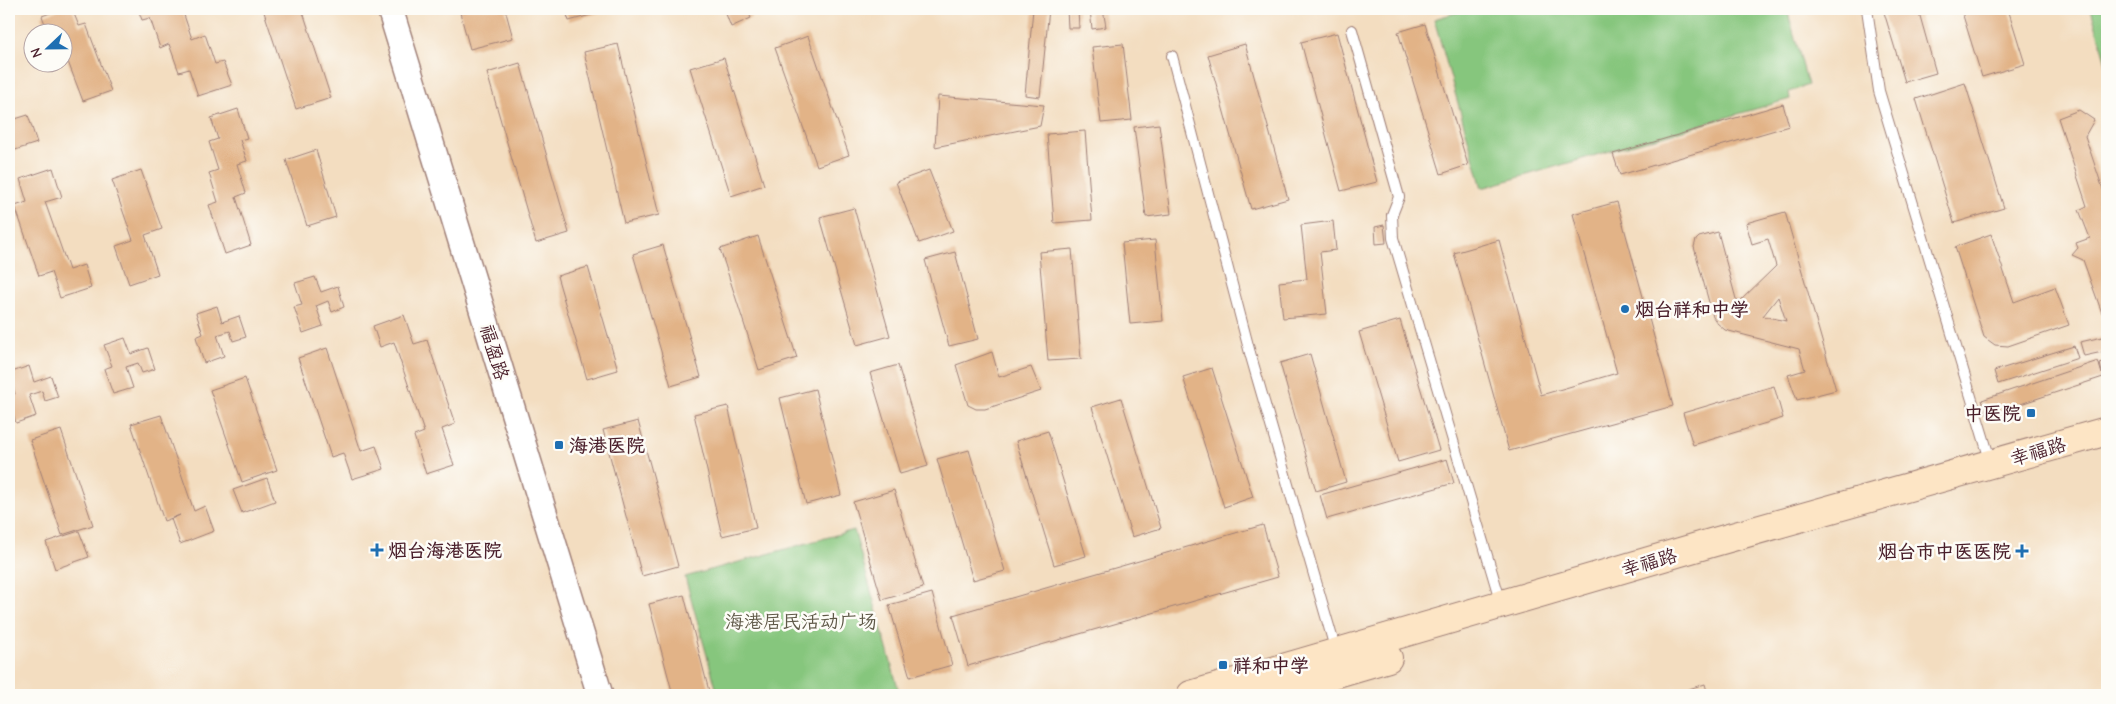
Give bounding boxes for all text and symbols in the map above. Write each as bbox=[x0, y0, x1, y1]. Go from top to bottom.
north arrow bbox=[22, 22, 72, 72]
text: N bbox=[27, 45, 46, 60]
place label: 烟台祥和中学 bbox=[1635, 299, 1749, 321]
marker: 烟台祥和中学 bbox=[1619, 303, 1631, 315]
street label: 福盈路 bbox=[475, 322, 513, 383]
place label: 中医院 bbox=[1964, 403, 2021, 425]
marker: 中医院 bbox=[2025, 407, 2037, 419]
street label: 幸福路 bbox=[2008, 434, 2069, 470]
place label: 海港医院 bbox=[569, 435, 645, 457]
marker: 海港医院 bbox=[553, 439, 565, 451]
place label: 烟台海港医院 bbox=[388, 540, 502, 562]
place label: 烟台市中医医院 bbox=[1878, 541, 2011, 563]
marker: 烟台海港医院 bbox=[370, 543, 384, 557]
marker: 烟台市中医医院 bbox=[2015, 544, 2029, 558]
street label: 幸福路 bbox=[1619, 545, 1680, 581]
park label: 海港居民活动广场 bbox=[725, 611, 877, 633]
place label: 祥和中学 bbox=[1233, 655, 1309, 677]
marker: 祥和中学 bbox=[1217, 659, 1229, 671]

